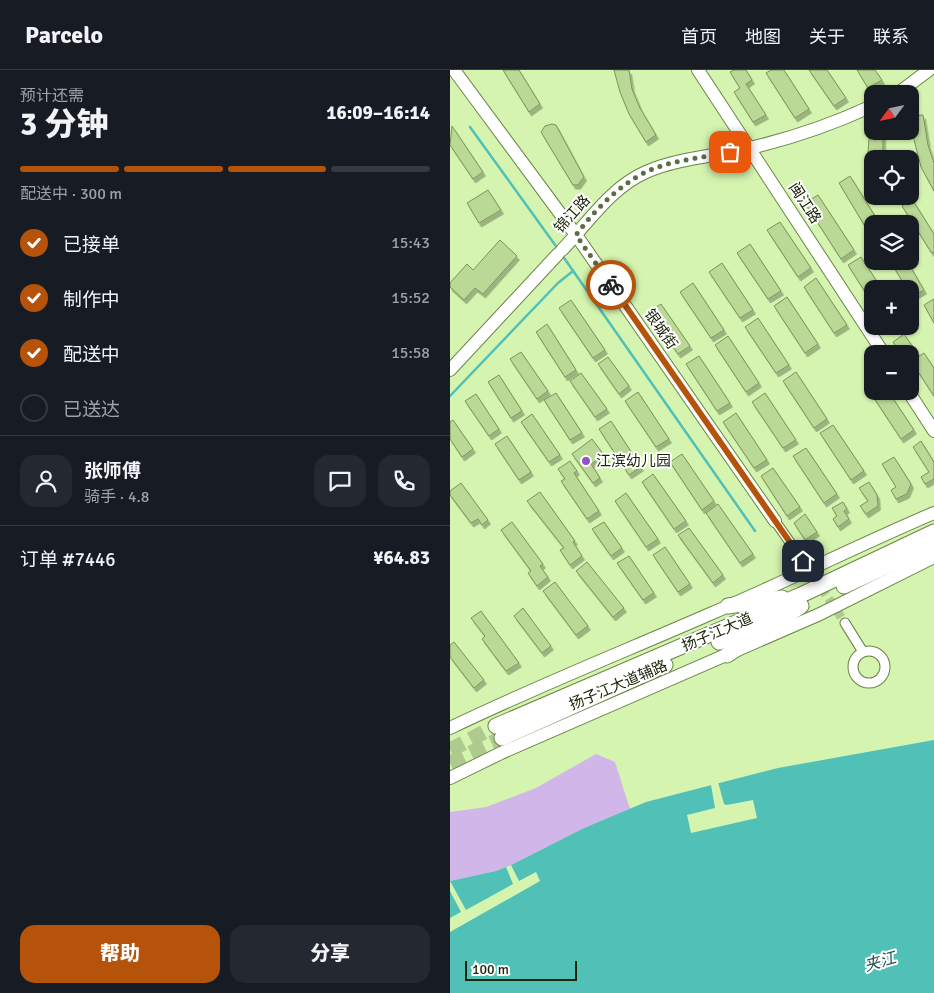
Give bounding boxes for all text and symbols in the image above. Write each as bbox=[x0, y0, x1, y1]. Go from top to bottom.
text: Parcelo bbox=[25, 20, 103, 50]
text: 首页 bbox=[681, 26, 717, 48]
text: 地图 bbox=[745, 26, 781, 48]
text: 关于 bbox=[809, 26, 845, 48]
text: 联系 bbox=[873, 26, 909, 48]
north arrow bbox=[864, 85, 919, 140]
map controls bbox=[864, 85, 919, 400]
text: 预计还需 bbox=[20, 86, 84, 106]
text: 16:09–16:14 bbox=[326, 101, 430, 125]
text: 3 分钟 bbox=[20, 105, 108, 144]
pin bbox=[709, 131, 751, 173]
icon: bag bbox=[716, 138, 744, 166]
button: locate bbox=[864, 150, 919, 205]
street label: 闽江路 bbox=[785, 179, 825, 227]
text: 配送中 · 300 m bbox=[20, 184, 122, 204]
street label: 锦江路 bbox=[550, 191, 594, 237]
button: layers bbox=[864, 215, 919, 270]
icon: check bbox=[20, 229, 48, 257]
text: 已接单 bbox=[63, 233, 120, 257]
text: 15:43 bbox=[391, 233, 430, 253]
courier bbox=[586, 260, 636, 310]
icon: bike bbox=[597, 271, 625, 299]
button: + bbox=[864, 280, 919, 335]
icon: check bbox=[20, 284, 48, 312]
text: 制作中 bbox=[63, 288, 120, 312]
text: 15:52 bbox=[391, 288, 430, 308]
street label: 银城街 bbox=[641, 305, 681, 353]
icon: check bbox=[20, 339, 48, 367]
text: 配送中 bbox=[63, 343, 120, 367]
text: 15:58 bbox=[391, 343, 430, 363]
button: − bbox=[864, 345, 919, 400]
text: 已送达 bbox=[63, 398, 120, 422]
place label: 江滨幼儿园 bbox=[596, 452, 671, 470]
button: person bbox=[20, 455, 72, 507]
button: chat bbox=[314, 455, 366, 507]
button: phone bbox=[378, 455, 430, 507]
marker: 江滨幼儿园 bbox=[580, 455, 592, 467]
text: 张师傅 bbox=[84, 459, 141, 483]
text: 骑手 · 4.8 bbox=[84, 487, 149, 507]
pin bbox=[782, 540, 824, 582]
text: ¥64.83 bbox=[373, 546, 430, 570]
icon: home bbox=[789, 547, 817, 575]
text: 订单 #7446 bbox=[20, 548, 115, 572]
street label: 扬子江大道 bbox=[679, 609, 755, 655]
street label: 扬子江大道辅路 bbox=[566, 656, 670, 714]
button: 帮助 bbox=[20, 925, 220, 983]
button: 分享 bbox=[230, 925, 430, 983]
water label: 夹江 bbox=[862, 947, 900, 976]
scale bar bbox=[465, 958, 578, 981]
text: 100 m bbox=[472, 961, 509, 978]

